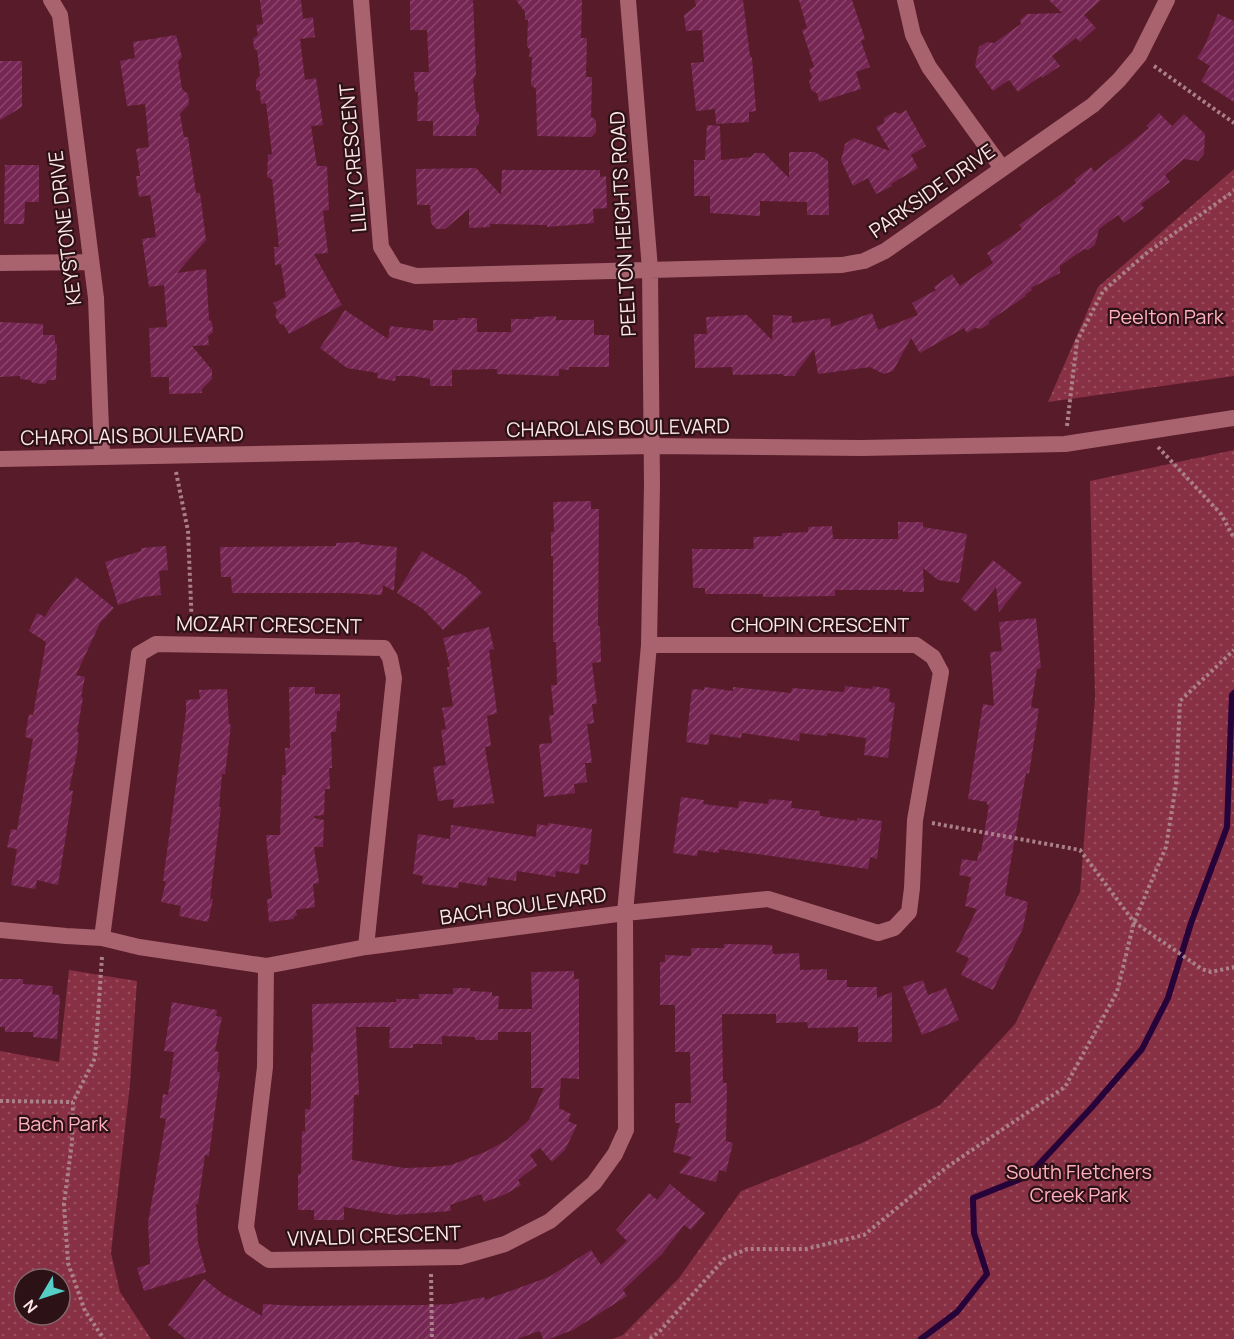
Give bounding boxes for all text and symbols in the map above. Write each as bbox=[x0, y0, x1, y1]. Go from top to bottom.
street label: LILLY CRESCENT bbox=[333, 83, 372, 233]
street label: PEELTON HEIGHTS ROAD bbox=[603, 111, 642, 337]
street label: PARKSIDE DRIVE bbox=[863, 137, 1000, 244]
street label: KEYSTONE DRIVE bbox=[42, 149, 87, 307]
park label: Peelton Park bbox=[1108, 303, 1225, 330]
street label: CHAROLAIS BOULEVARD bbox=[506, 412, 730, 443]
street label: CHAROLAIS BOULEVARD bbox=[20, 420, 244, 451]
street label: MOZART CRESCENT bbox=[176, 609, 362, 640]
street label: CHOPIN CRESCENT bbox=[731, 611, 909, 638]
street label: BACH BOULEVARD bbox=[438, 880, 608, 931]
park label: Bach Park bbox=[18, 1110, 109, 1137]
park label: South Fletchers Creek Park bbox=[1006, 1158, 1152, 1208]
street label: VIVALDI CRESCENT bbox=[287, 1219, 461, 1252]
north arrow bbox=[12, 1267, 72, 1327]
text: N bbox=[18, 1295, 43, 1318]

